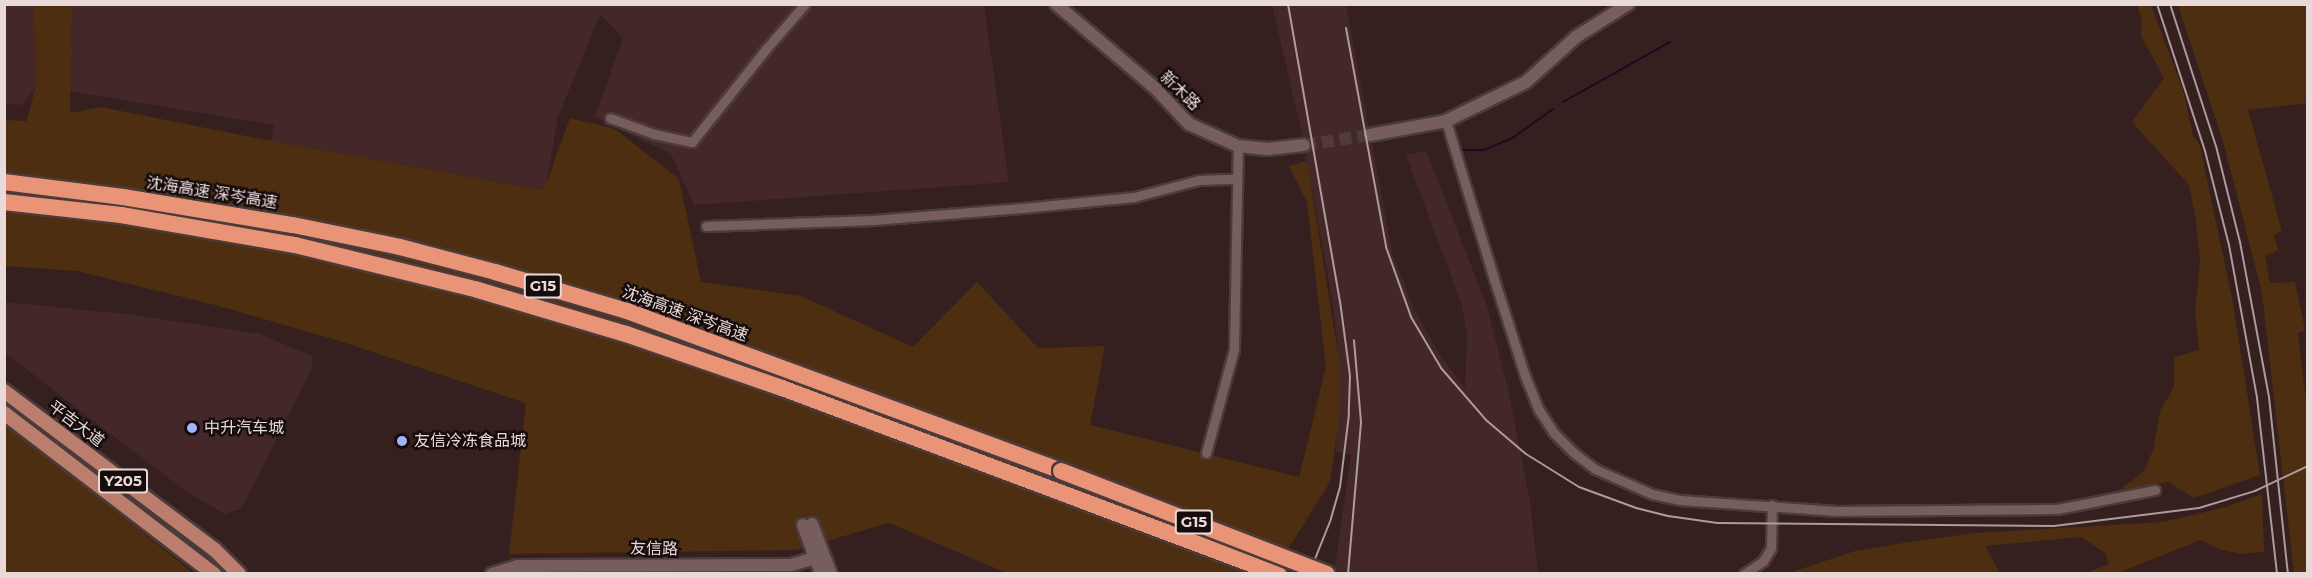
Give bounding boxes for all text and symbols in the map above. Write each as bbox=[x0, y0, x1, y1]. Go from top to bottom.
street label: 新木路 bbox=[1156, 67, 1204, 115]
street label: 沈海高速 深岑高速 bbox=[145, 173, 279, 213]
road number: G15 bbox=[524, 274, 562, 298]
street label: 沈海高速 深岑高速 bbox=[620, 282, 750, 346]
street label: 平吉大道 bbox=[45, 397, 107, 451]
place label: 中升汽车城 bbox=[204, 418, 284, 438]
marker: 中升汽车城 bbox=[185, 421, 199, 435]
place label: 友信冷冻食品城 bbox=[414, 431, 526, 451]
marker: 友信冷冻食品城 bbox=[395, 434, 409, 448]
road number: Y205 bbox=[98, 469, 148, 493]
road number: G15 bbox=[1174, 510, 1214, 534]
street label: 友信路 bbox=[630, 539, 678, 559]

